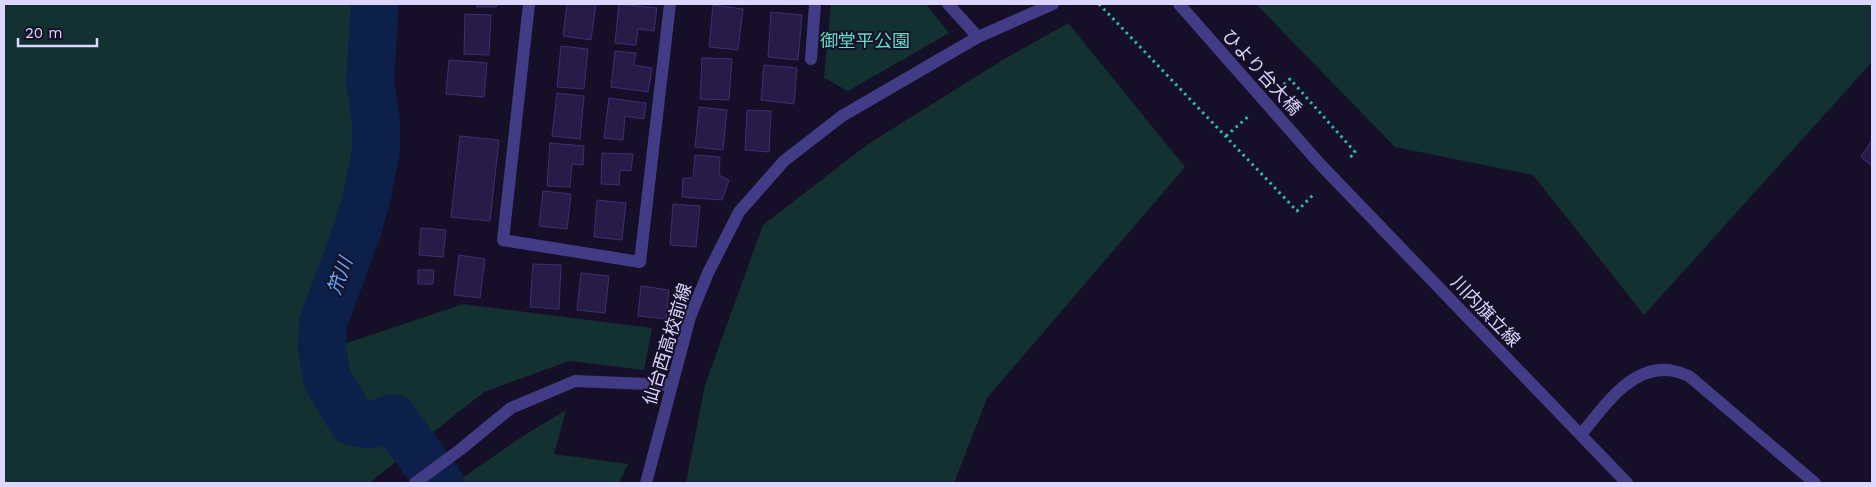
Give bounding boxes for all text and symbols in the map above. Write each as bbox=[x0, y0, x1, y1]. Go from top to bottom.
scale bar bbox=[18, 15, 96, 47]
text: 20 m bbox=[25, 24, 63, 42]
street label: ひより台大橋 bbox=[1218, 25, 1306, 119]
park label: 御堂平公園 bbox=[820, 30, 910, 51]
water label: 笊川 bbox=[323, 252, 358, 298]
street label: 川内旗立線 bbox=[1447, 271, 1525, 351]
street label: 仙台西高校前線 bbox=[639, 281, 695, 407]

